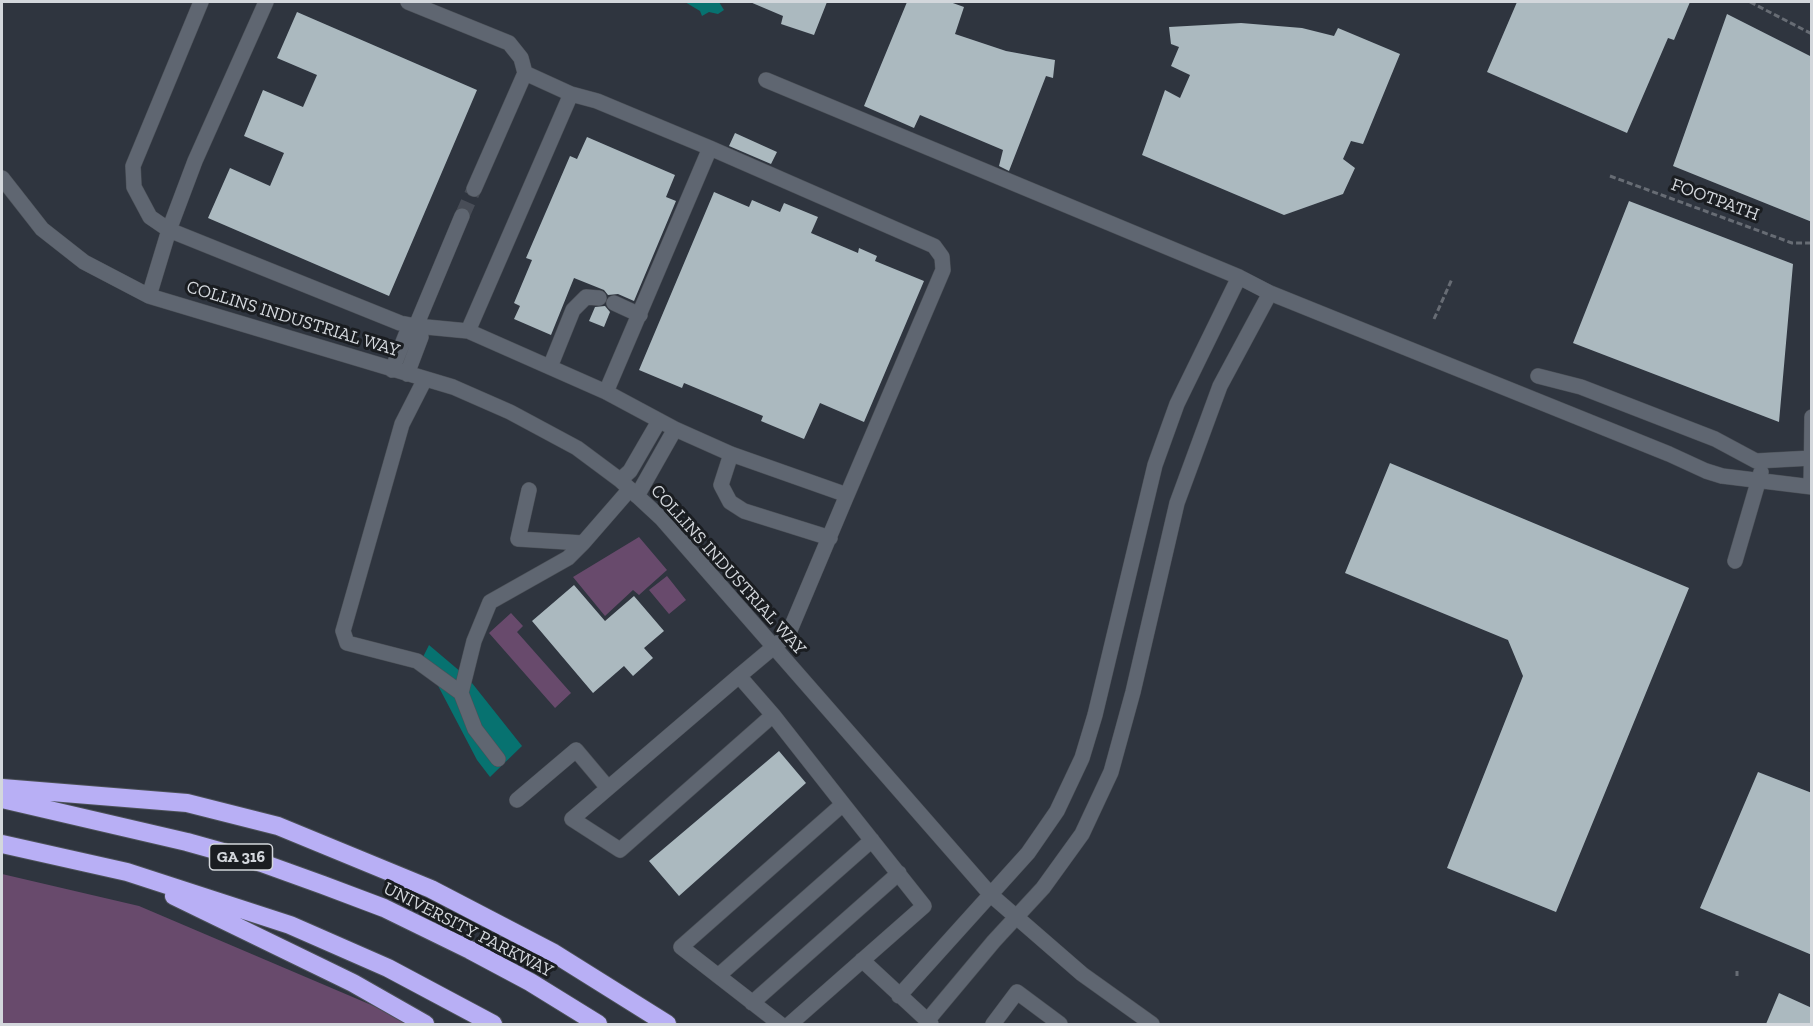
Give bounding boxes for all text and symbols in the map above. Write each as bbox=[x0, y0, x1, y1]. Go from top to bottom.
street label: FOOTPATH bbox=[1668, 174, 1762, 226]
street label: COLLINS INDUSTRIAL WAY bbox=[184, 276, 402, 362]
street label: COLLINS INDUSTRIAL WAY bbox=[646, 480, 810, 660]
road number: GA 316 bbox=[210, 844, 272, 870]
street label: UNIVERSITY PARKWAY bbox=[379, 878, 557, 982]

